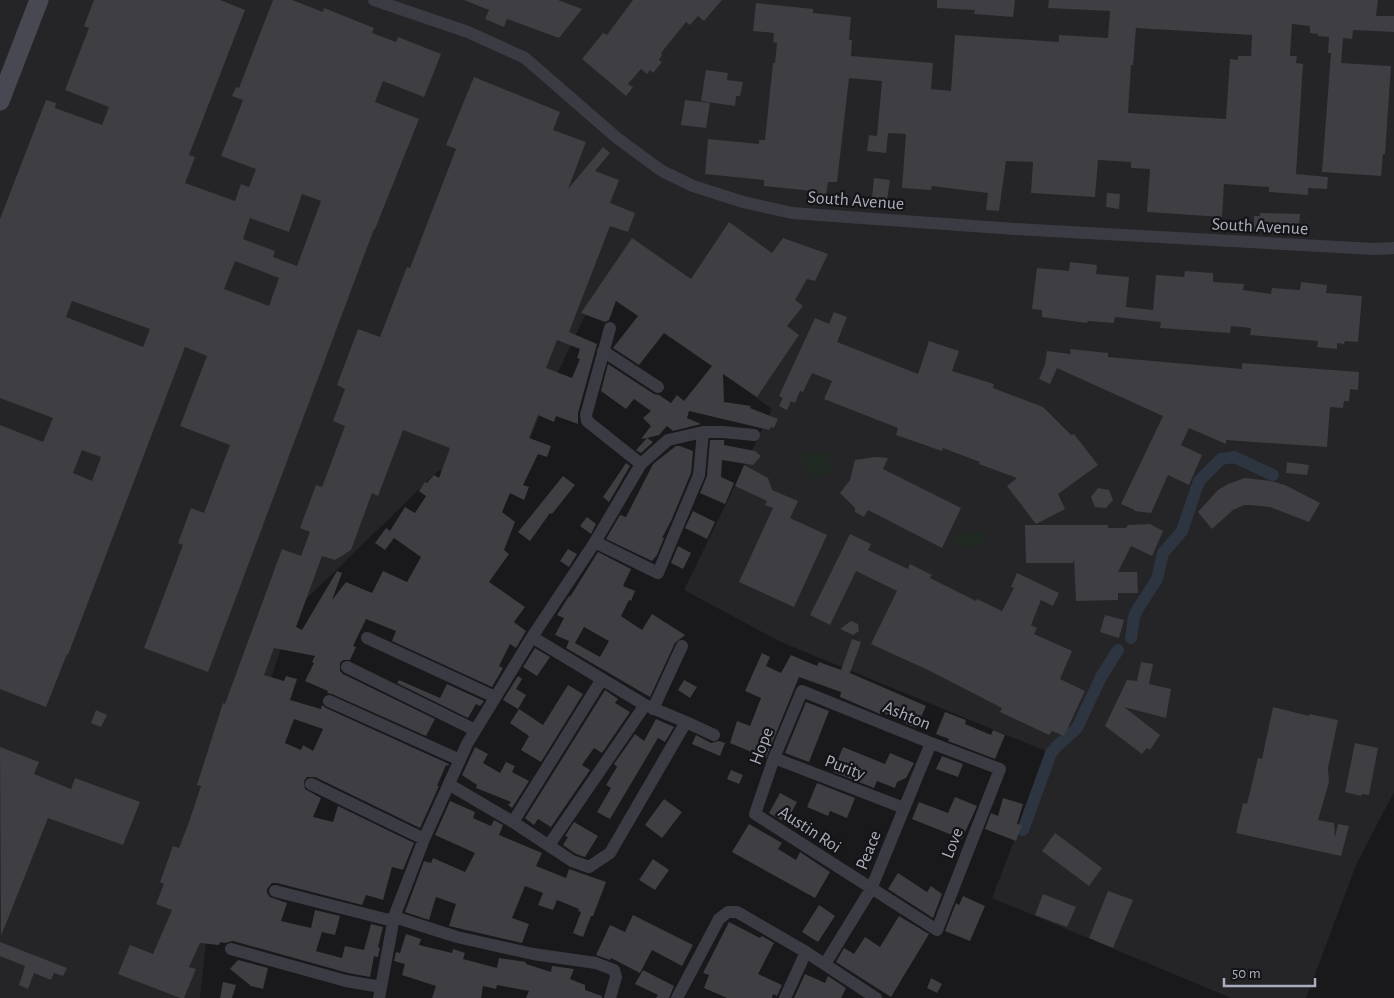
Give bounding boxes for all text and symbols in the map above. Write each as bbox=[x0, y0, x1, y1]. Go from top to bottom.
street label: South Avenue bbox=[807, 189, 905, 213]
street label: South Avenue bbox=[1211, 215, 1309, 239]
street label: Ashton bbox=[880, 698, 933, 734]
street label: Hope bbox=[747, 725, 777, 767]
street label: Purity bbox=[822, 752, 868, 784]
street label: Austin Roi bbox=[775, 803, 844, 857]
street label: Love bbox=[939, 825, 967, 861]
street label: Peace bbox=[853, 828, 885, 872]
scale bar bbox=[1224, 956, 1315, 988]
text: 50 m bbox=[1232, 966, 1261, 981]

